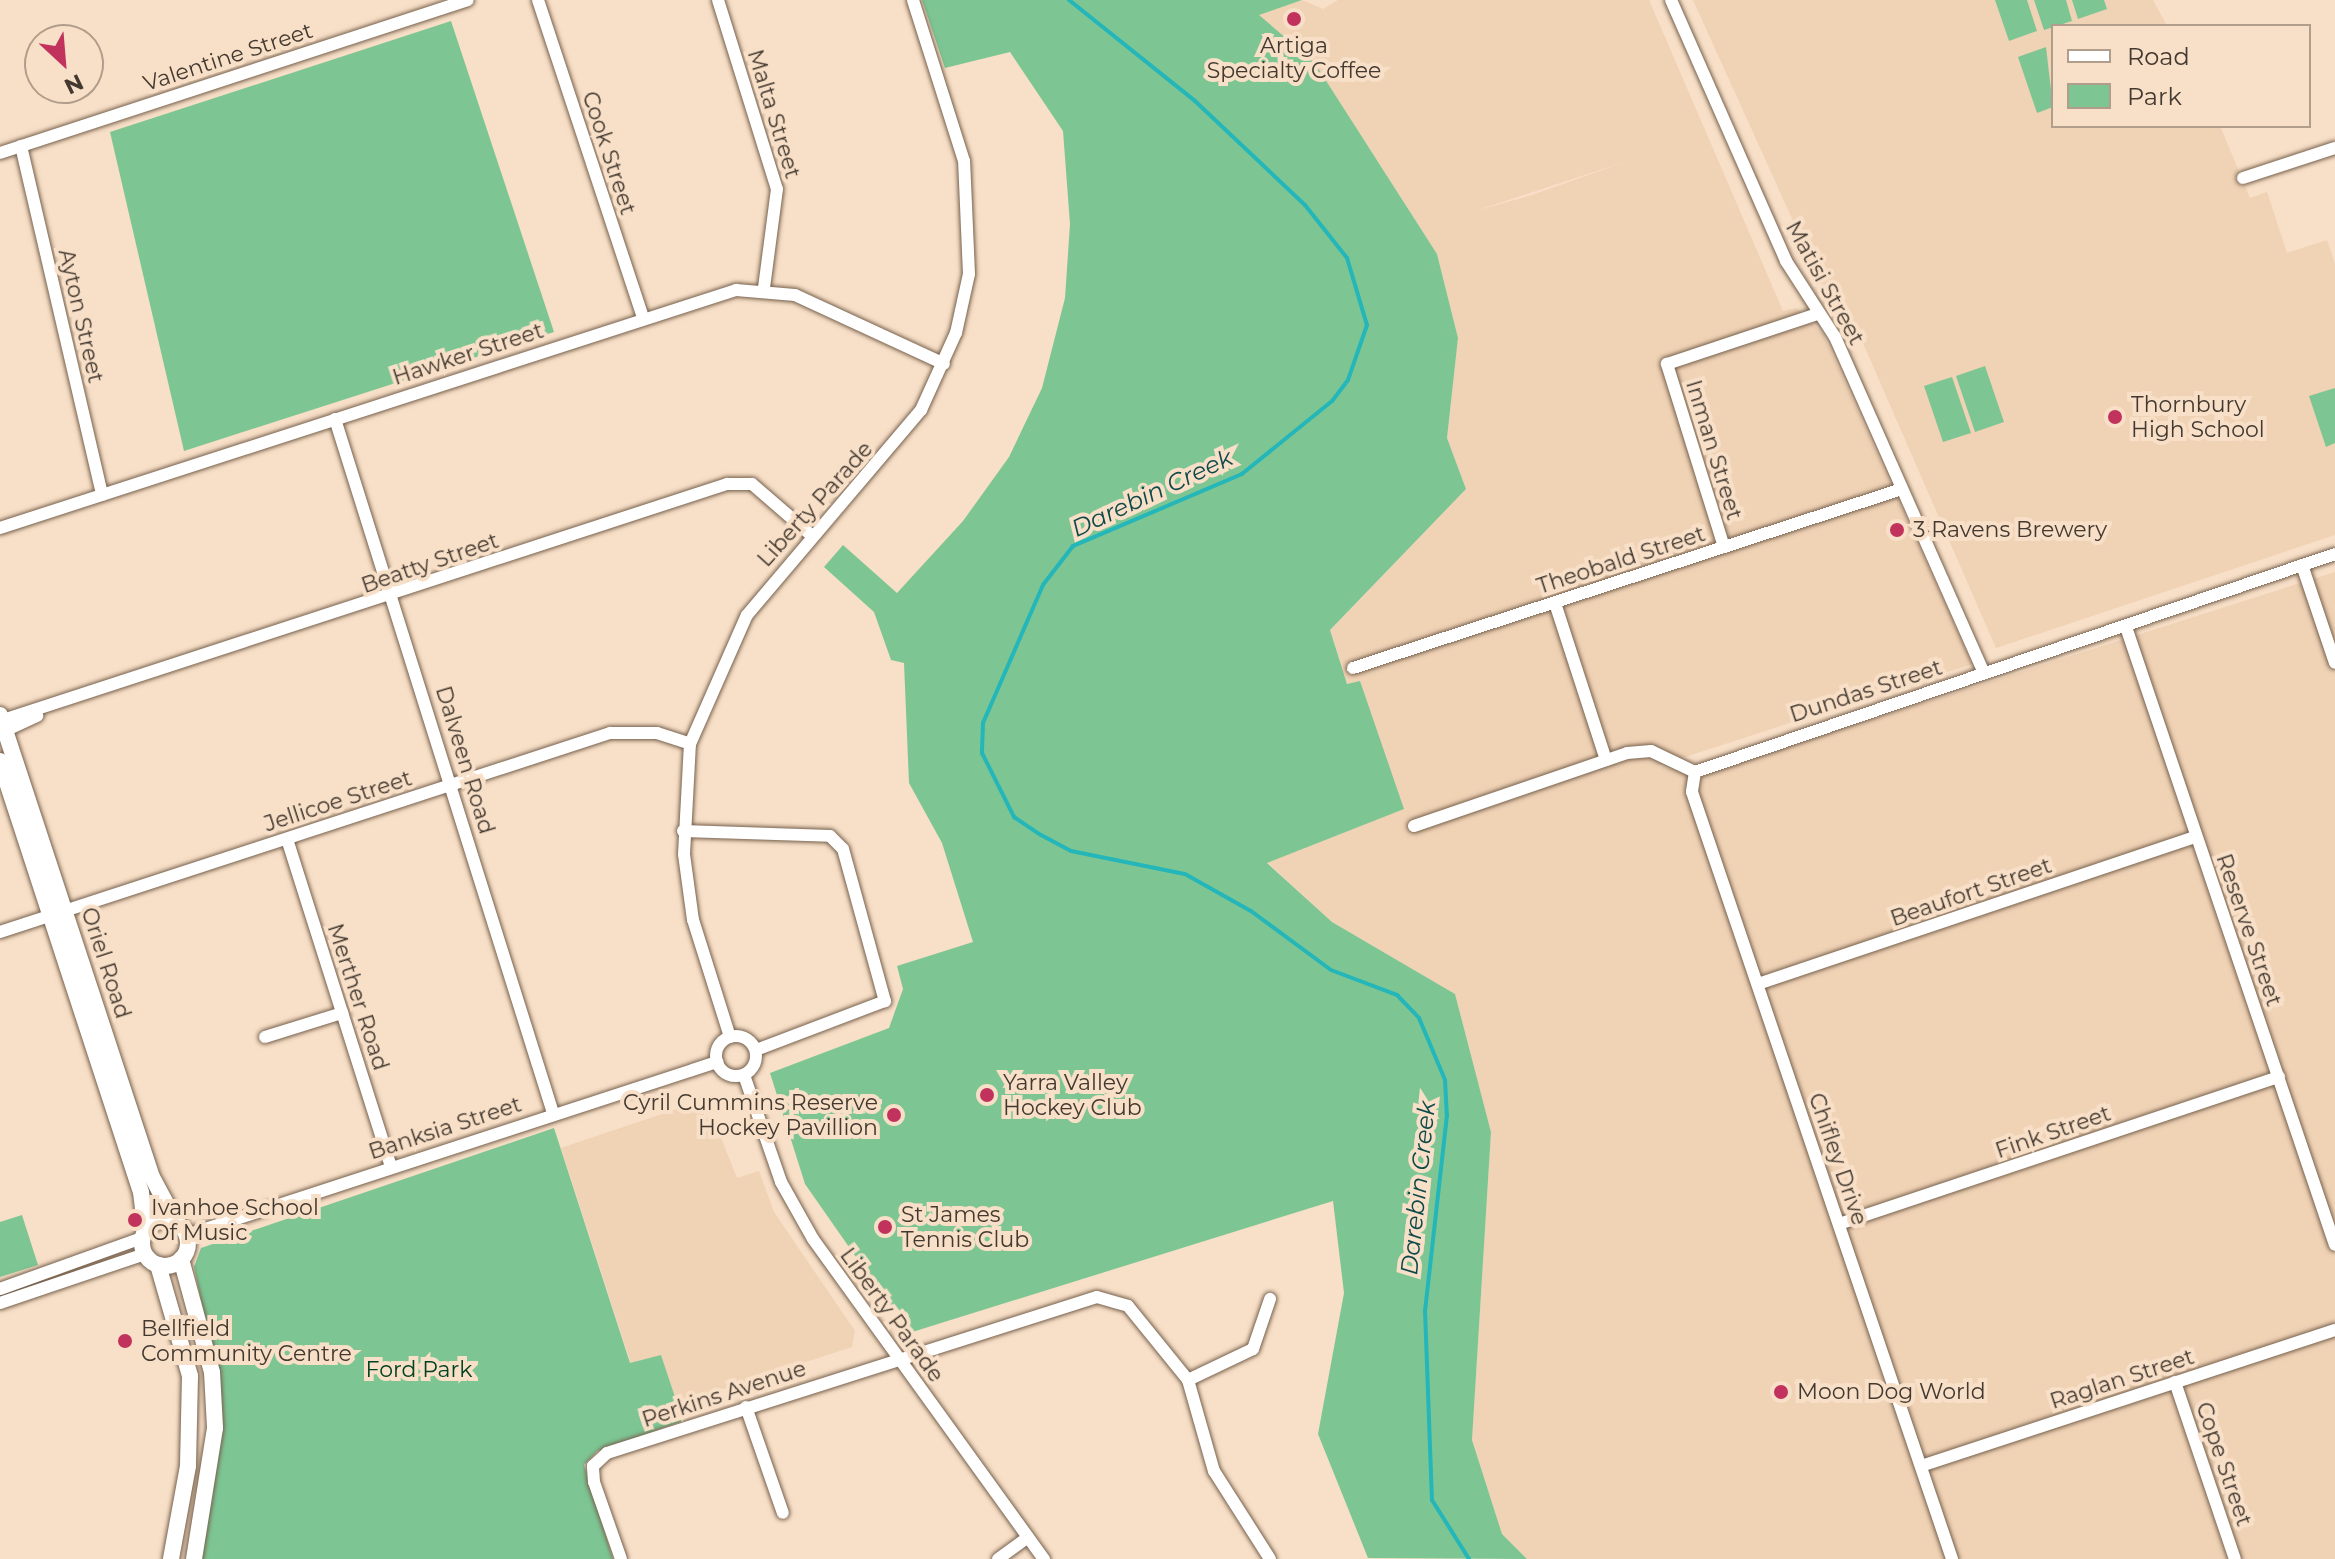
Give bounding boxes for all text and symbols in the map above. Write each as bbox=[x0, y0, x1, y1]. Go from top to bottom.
marker: Artiga Specialty Coffee bbox=[1285, 10, 1303, 28]
street label: Valentine Street bbox=[140, 17, 316, 97]
north arrow bbox=[24, 24, 104, 104]
legend bbox=[2051, 24, 2311, 128]
place label: Artiga Specialty Coffee bbox=[1207, 32, 1381, 84]
text: Road bbox=[2127, 42, 2190, 71]
street label: Malta Street bbox=[742, 46, 806, 182]
text: N bbox=[60, 68, 88, 100]
text: Park bbox=[2127, 82, 2182, 111]
street label: Cook Street bbox=[577, 88, 641, 218]
street label: Matisi Street bbox=[1780, 216, 1870, 350]
street label: Ayton Street bbox=[53, 246, 109, 386]
street label: Hawker Street bbox=[389, 317, 547, 391]
street label: Inman Street bbox=[1680, 377, 1748, 523]
place label: Thornbury High School bbox=[2131, 391, 2265, 442]
marker: Thornbury High School bbox=[2106, 408, 2124, 426]
street label: Liberty Parade bbox=[752, 436, 878, 572]
water label: Darebin Creek bbox=[1067, 443, 1237, 543]
place label: 3 Ravens Brewery bbox=[1913, 517, 2107, 543]
street label: Theobald Street bbox=[1533, 520, 1709, 600]
marker: 3 Ravens Brewery bbox=[1888, 521, 1906, 539]
street label: Beatty Street bbox=[358, 527, 502, 599]
street label: Dundas Street bbox=[1786, 654, 1946, 728]
street label: Dalveen Road bbox=[430, 683, 500, 837]
street label: Jellicoe Street bbox=[261, 765, 415, 837]
street label: Reserve Street bbox=[2211, 850, 2287, 1010]
street label: Beaufort Street bbox=[1887, 852, 2055, 932]
street label: Oriel Road bbox=[76, 904, 136, 1022]
street label: Merther Road bbox=[322, 920, 394, 1074]
place label: Yarra Valley Hockey Club bbox=[1003, 1069, 1142, 1120]
marker: Yarra Valley Hockey Club bbox=[978, 1086, 996, 1104]
place label: Cyril Cummins Reserve Hockey Pavillion bbox=[623, 1089, 878, 1140]
street label: Chifley Drive bbox=[1803, 1089, 1873, 1229]
street label: Banksia Street bbox=[365, 1091, 525, 1165]
water label: Darebin Creek bbox=[1395, 1099, 1441, 1277]
street label: Fink Street bbox=[1992, 1100, 2114, 1164]
marker: Cyril Cummins Reserve Hockey Pavillion bbox=[885, 1106, 903, 1124]
place label: Ivanhoe School Of Music bbox=[151, 1194, 319, 1246]
place label: St James Tennis Club bbox=[901, 1201, 1029, 1252]
marker: Ivanhoe School Of Music bbox=[126, 1211, 144, 1229]
marker: St James Tennis Club bbox=[876, 1218, 894, 1236]
street label: Liberty Parade bbox=[834, 1243, 950, 1387]
place label: Bellfield Community Centre bbox=[141, 1315, 352, 1366]
marker: Bellfield Community Centre bbox=[116, 1332, 134, 1350]
street label: Raglan Street bbox=[2047, 1343, 2197, 1415]
street label: Perkins Avenue bbox=[639, 1355, 809, 1433]
park label: Ford Park bbox=[366, 1357, 472, 1383]
place label: Moon Dog World bbox=[1797, 1379, 1986, 1405]
marker: Moon Dog World bbox=[1772, 1383, 1790, 1401]
street label: Cope Street bbox=[2190, 1399, 2258, 1529]

